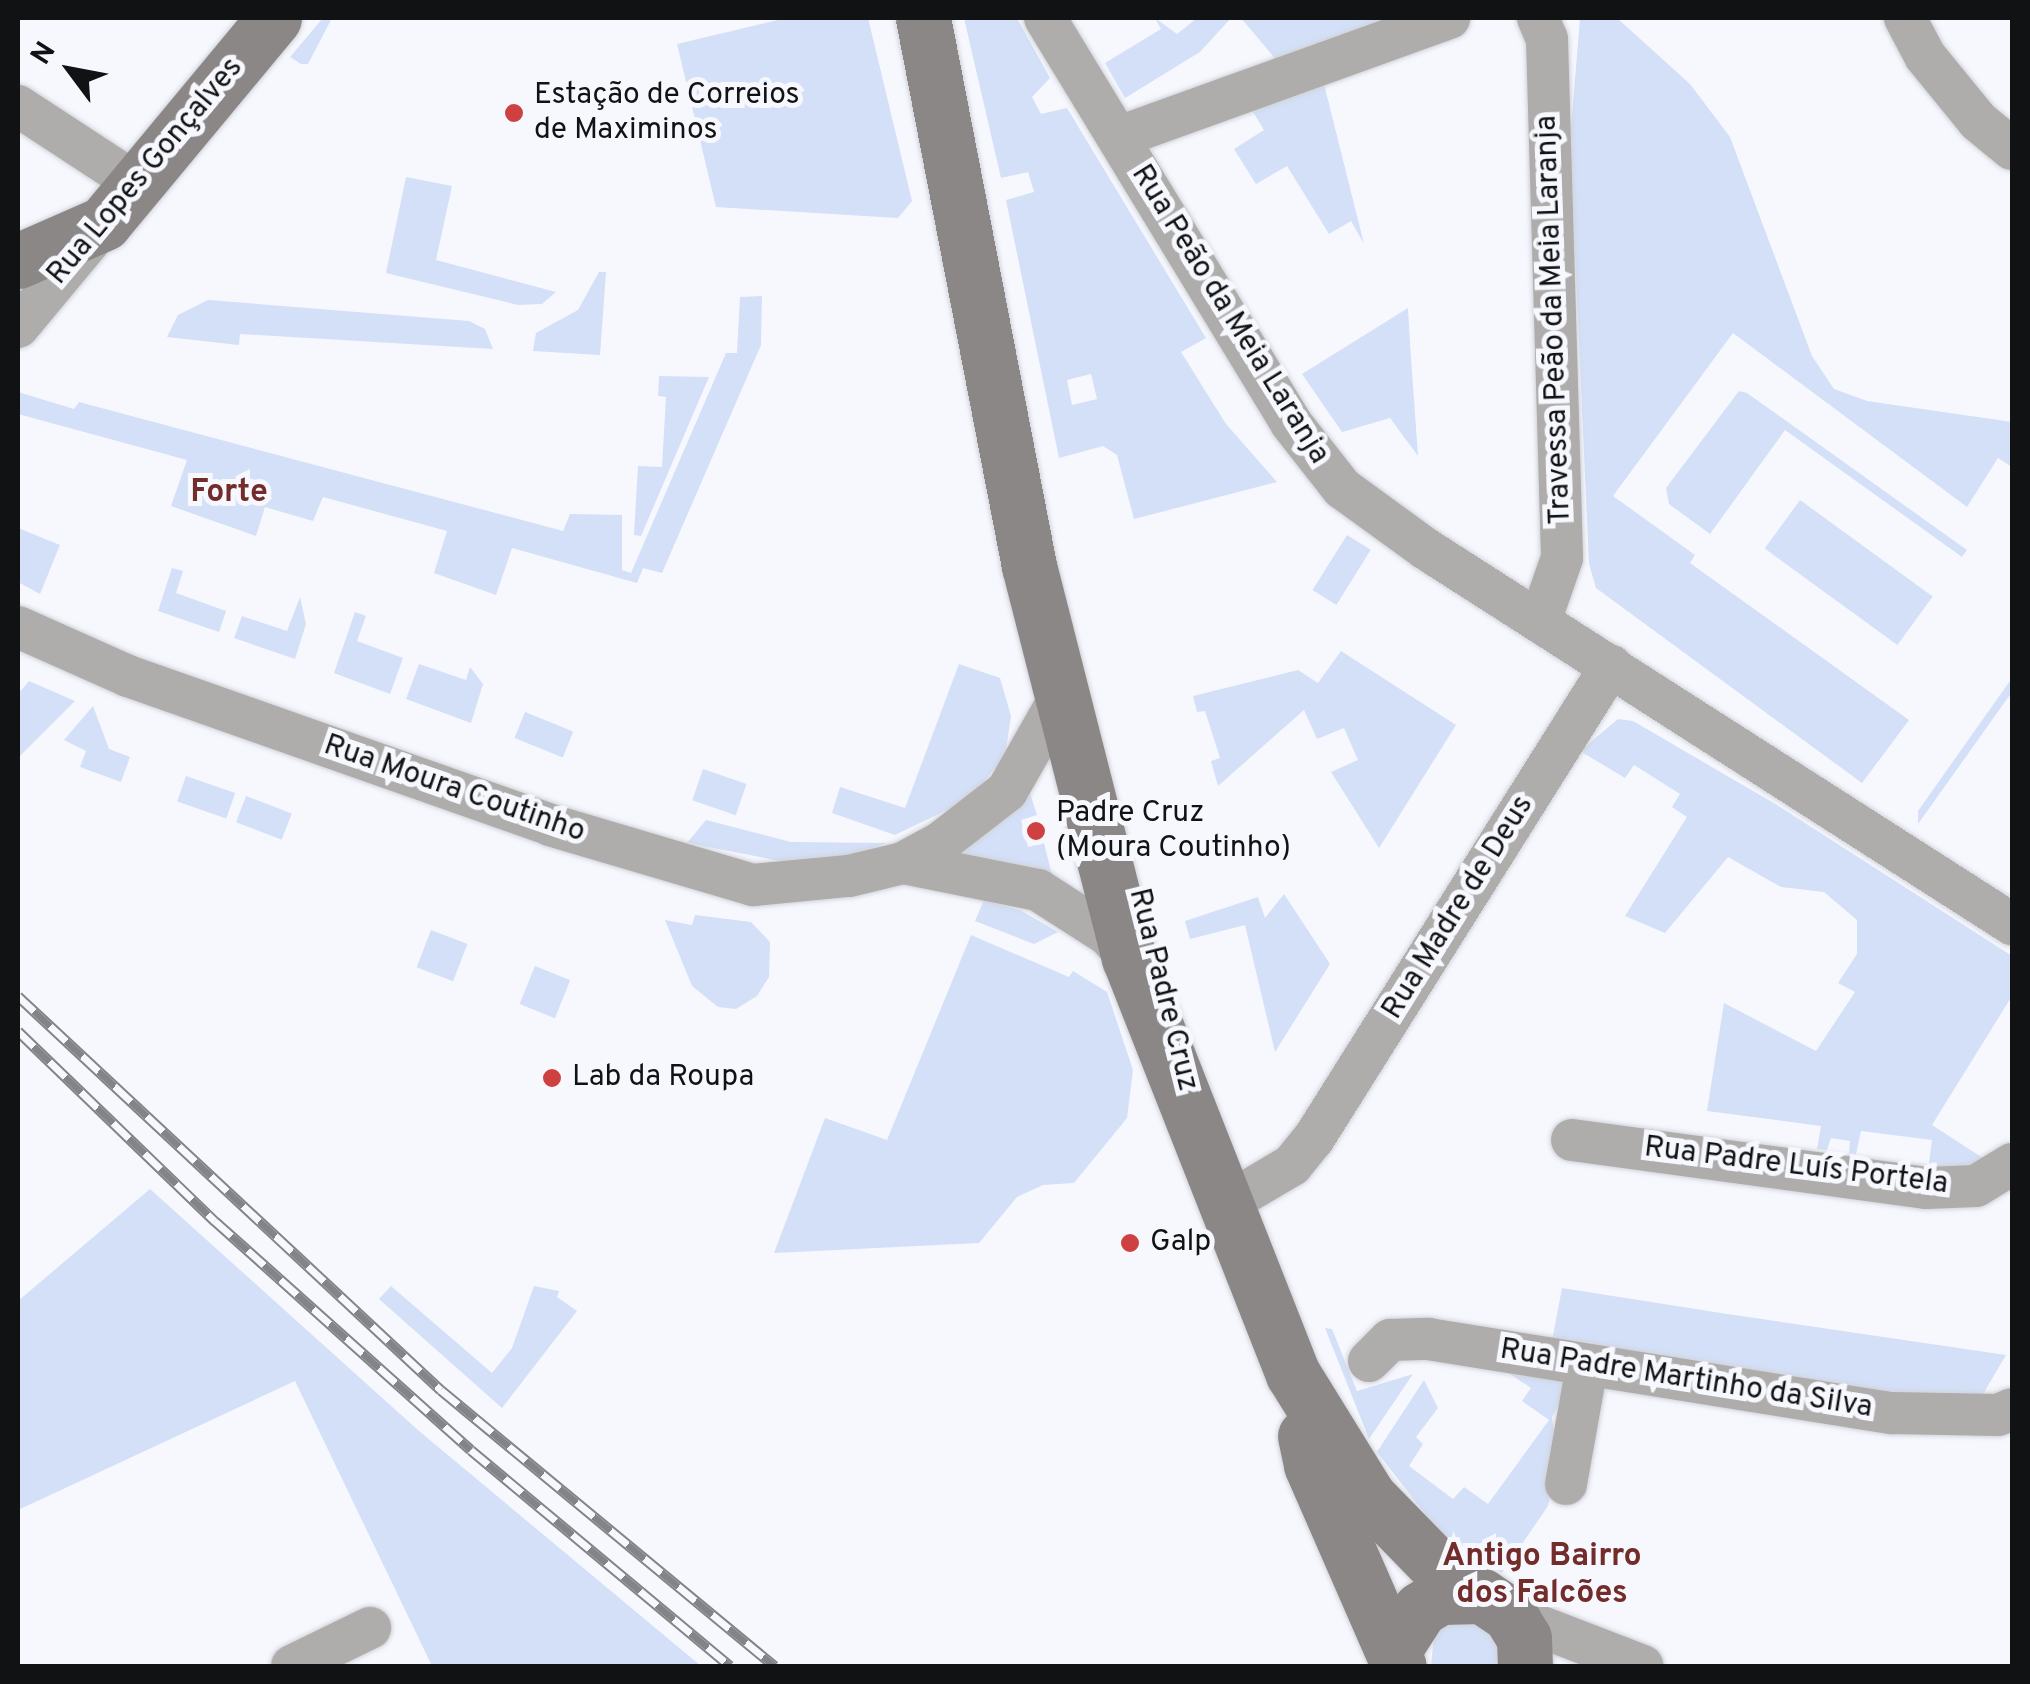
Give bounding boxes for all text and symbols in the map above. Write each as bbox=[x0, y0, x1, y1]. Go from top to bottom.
north arrow bbox=[20, 20, 120, 120]
text: N bbox=[24, 36, 65, 72]
street label: Rua Lopes Gonçalves bbox=[41, 51, 251, 293]
place label: Estação de Correios de Maximinos bbox=[534, 78, 800, 148]
marker: Estação de Correios de Maximinos bbox=[503, 102, 525, 124]
street label: Travessa Peão da Meia Laranja bbox=[1530, 115, 1580, 525]
street label: Rua Peão da Meia Laranja bbox=[1122, 159, 1336, 471]
district label: Forte bbox=[190, 474, 268, 512]
street label: Rua Moura Coutinho bbox=[319, 728, 589, 852]
street label: Rua Madre de Deus bbox=[1376, 789, 1542, 1027]
place label: Padre Cruz (Moura Coutinho) bbox=[1056, 796, 1291, 866]
marker: Padre Cruz (Moura Coutinho) bbox=[1025, 820, 1047, 842]
street label: Rua Padre Cruz bbox=[1119, 885, 1205, 1095]
place label: Lab da Roupa bbox=[572, 1060, 754, 1096]
marker: Lab da Roupa bbox=[541, 1067, 563, 1089]
street label: Rua Padre Luís Portela bbox=[1642, 1130, 1950, 1204]
place label: Galp bbox=[1150, 1225, 1211, 1261]
marker: Galp bbox=[1119, 1232, 1141, 1254]
street label: Rua Padre Martinho da Silva bbox=[1497, 1333, 1875, 1427]
district label: Antigo Bairro dos Falcões bbox=[1442, 1539, 1642, 1614]

